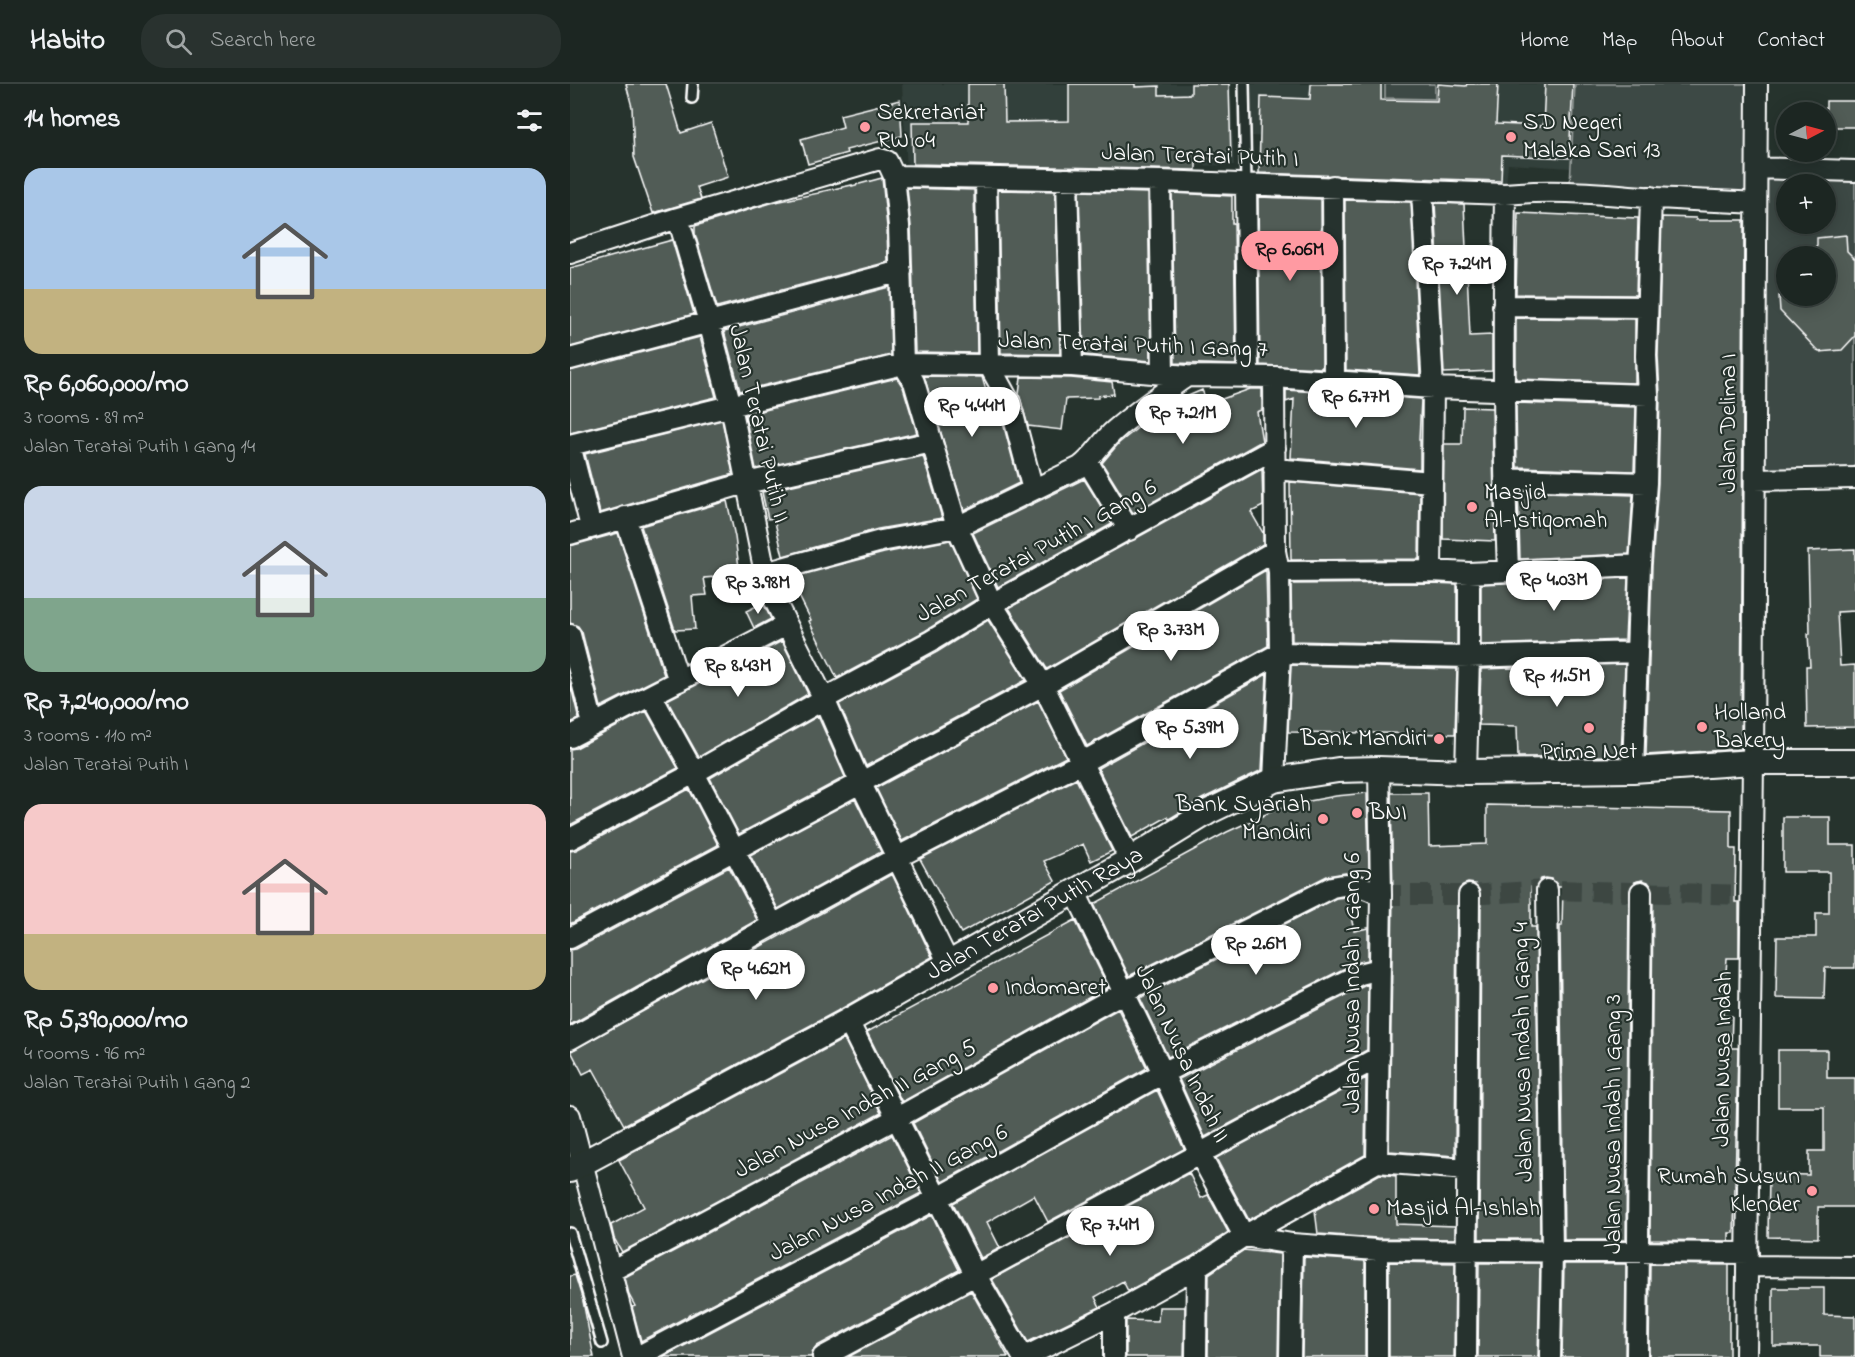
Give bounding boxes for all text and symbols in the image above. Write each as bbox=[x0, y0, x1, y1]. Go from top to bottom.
search box bbox=[141, 14, 561, 68]
text: Habito bbox=[30, 21, 105, 62]
icon: search bbox=[162, 25, 195, 58]
text: Search here bbox=[210, 25, 316, 57]
text: Home bbox=[1520, 26, 1569, 56]
text: Map bbox=[1602, 26, 1637, 56]
text: About bbox=[1670, 26, 1724, 56]
text: Contact bbox=[1757, 26, 1825, 56]
place label: Sekretariat RW 04 bbox=[877, 96, 986, 159]
text: 14 homes bbox=[24, 101, 120, 139]
north arrow bbox=[1776, 102, 1836, 162]
map controls bbox=[1776, 102, 1836, 306]
icon: filters bbox=[513, 104, 546, 137]
place label: SD Negeri Malaka Sari 13 bbox=[1523, 106, 1661, 169]
marker: Sekretariat RW 04 bbox=[858, 120, 872, 134]
marker: SD Negeri Malaka Sari 13 bbox=[1504, 130, 1518, 144]
street label: Jalan Teratai Putih I bbox=[1101, 136, 1299, 178]
button: + bbox=[1776, 174, 1836, 234]
icon: home bbox=[231, 207, 339, 315]
pin: Rp 6.06M bbox=[1228, 231, 1352, 282]
text: Rp 6.06M bbox=[1255, 236, 1325, 265]
pin: Rp 7.24M bbox=[1395, 245, 1519, 296]
button: − bbox=[1776, 246, 1836, 306]
text: Rp 7.24M bbox=[1422, 250, 1492, 279]
street label: Jalan Teratai Putih II bbox=[718, 321, 798, 527]
street label: Jalan Teratai Putih I Gang 7 bbox=[998, 324, 1269, 368]
street label: Jalan Delima I bbox=[1712, 353, 1747, 493]
text: Rp 6,060,000/mo bbox=[24, 366, 189, 404]
pin: Rp 6.77M bbox=[1294, 378, 1418, 429]
text: Rp 6.77M bbox=[1322, 383, 1390, 412]
pin: Rp 4.44M bbox=[910, 387, 1034, 438]
text: Rp 4.44M bbox=[938, 392, 1006, 421]
pin: Rp 7.21M bbox=[1121, 394, 1245, 445]
text: Rp 7.21M bbox=[1149, 399, 1217, 428]
text: 3 rooms · 89 m² bbox=[24, 404, 144, 433]
text: Jalan Teratai Putih I Gang 14 bbox=[24, 433, 255, 462]
street label: Jalan Teratai Putih I Gang 6 bbox=[910, 471, 1164, 633]
place label: Masjid Al-Istiqomah bbox=[1484, 476, 1608, 539]
marker: Masjid Al-Istiqomah bbox=[1465, 500, 1479, 514]
icon: home bbox=[231, 525, 339, 633]
pin: Rp 4.03M bbox=[1492, 561, 1616, 612]
pin: Rp 3.98M bbox=[696, 564, 820, 615]
text: Rp 4.03M bbox=[1520, 566, 1588, 595]
text: Rp 3.98M bbox=[726, 569, 790, 598]
pin: Rp 3.73M bbox=[1109, 611, 1233, 662]
text: Rp 3.73M bbox=[1137, 616, 1205, 645]
pin: Rp 8.43M bbox=[676, 647, 800, 698]
text: Rp 8.43M bbox=[704, 652, 772, 681]
pin: Rp 11.5M bbox=[1495, 657, 1619, 708]
text: Rp 11.5M bbox=[1523, 662, 1591, 691]
text: Rp 7,240,000/mo bbox=[24, 684, 189, 722]
place label: Holland Bakery bbox=[1713, 696, 1787, 760]
pin: Rp 5.39M bbox=[1128, 709, 1252, 760]
text: Rp 5.39M bbox=[1156, 714, 1224, 743]
marker: Holland Bakery bbox=[1695, 720, 1709, 734]
marker: Prima Net bbox=[1582, 721, 1596, 735]
text: 3 rooms · 110 m² bbox=[24, 722, 152, 751]
place label: Bank Mandiri bbox=[1300, 722, 1427, 757]
marker: Bank Mandiri bbox=[1432, 732, 1446, 746]
place label: Prima Net bbox=[1541, 735, 1637, 770]
text: Jalan Teratai Putih I bbox=[24, 751, 188, 780]
place label: Bank Syariah Mandiri bbox=[1175, 788, 1311, 851]
place label: BNI bbox=[1368, 796, 1407, 831]
marker: BNI bbox=[1350, 806, 1364, 820]
marker: Bank Syariah Mandiri bbox=[1316, 812, 1330, 826]
street label: Jalan Teratai Putih Raya bbox=[920, 838, 1150, 990]
icon: home bbox=[231, 843, 339, 951]
street label: Jalan Nusa Indah I Gang 6 bbox=[1336, 852, 1371, 1113]
street label: Jalan Nusa Indah I Gang 4 bbox=[1504, 922, 1544, 1182]
pin: Rp 2.6M bbox=[1201, 925, 1311, 976]
text: Rp 2.6M bbox=[1225, 930, 1287, 959]
pin: Rp 4.62M bbox=[694, 950, 818, 1001]
text: Rp 4.62M bbox=[721, 955, 791, 984]
street label: Jalan Nusa Indah II bbox=[1124, 959, 1238, 1149]
place label: Indomaret bbox=[1005, 971, 1106, 1006]
street label: Jalan Nusa Indah bbox=[1705, 971, 1743, 1147]
marker: Indomaret bbox=[986, 981, 1000, 995]
street label: Jalan Nusa Indah I Gang 3 bbox=[1597, 994, 1632, 1254]
text: Rp 5,390,000/mo bbox=[24, 1002, 188, 1040]
street label: Jalan Nusa Indah II Gang 5 bbox=[729, 1031, 983, 1189]
text: 4 rooms · 96 m² bbox=[24, 1040, 145, 1069]
text: Jalan Teratai Putih I Gang 2 bbox=[24, 1069, 251, 1098]
street label: Jalan Nusa Indah II Gang 6 bbox=[763, 1116, 1015, 1272]
place label: Rumah Susun Klender bbox=[1657, 1160, 1801, 1223]
marker: Rumah Susun Klender bbox=[1805, 1184, 1819, 1198]
place label: Masjid Al-Ishlah bbox=[1386, 1192, 1540, 1227]
marker: Masjid Al-Ishlah bbox=[1367, 1202, 1381, 1216]
pin: Rp 7.4M bbox=[1055, 1206, 1165, 1257]
text: Rp 7.4M bbox=[1080, 1211, 1140, 1240]

